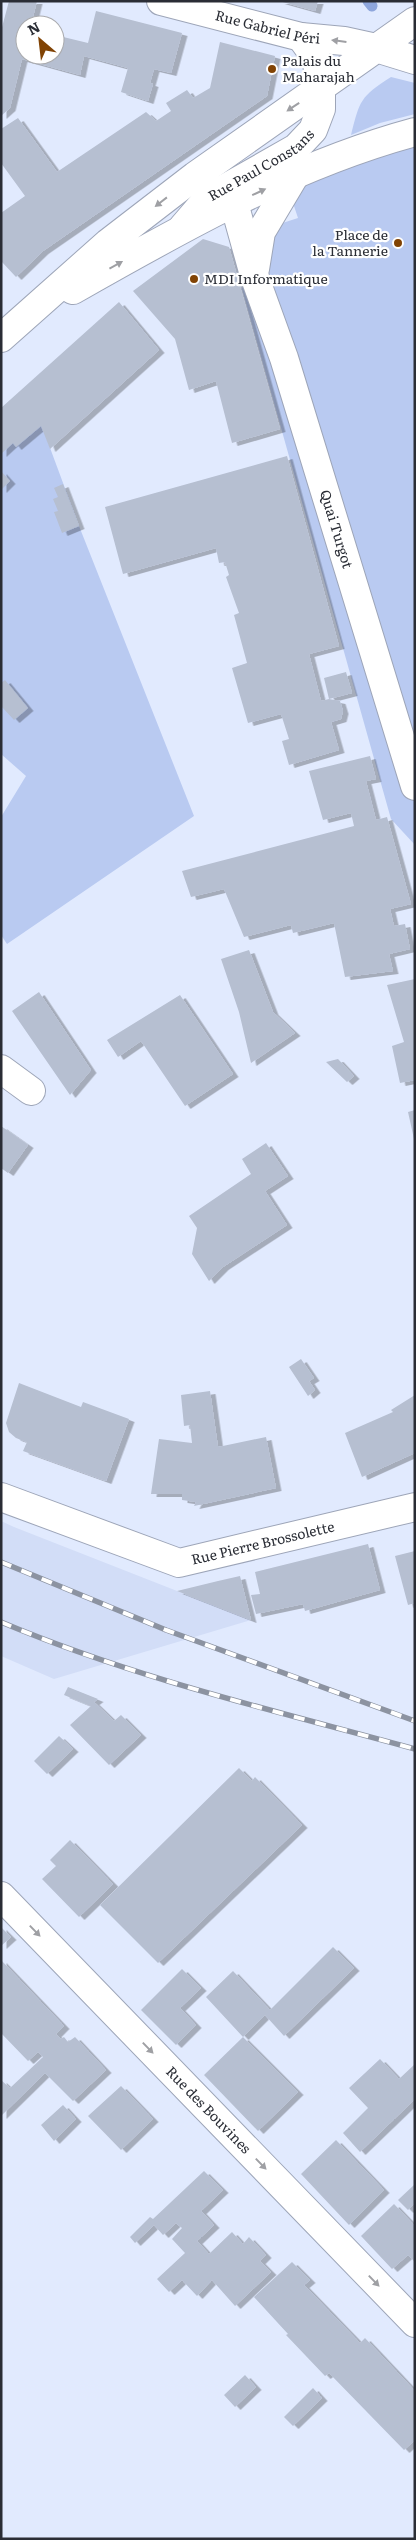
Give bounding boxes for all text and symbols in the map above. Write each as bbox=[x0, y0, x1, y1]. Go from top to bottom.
street label: Rue Gabriel Péri bbox=[213, 4, 321, 48]
north arrow bbox=[15, 15, 65, 65]
text: N bbox=[24, 16, 44, 39]
one-way arrow bbox=[330, 37, 346, 45]
place label: Palais du Maharajah bbox=[282, 50, 355, 86]
marker: Palais du Maharajah bbox=[266, 63, 278, 75]
one-way arrow bbox=[286, 102, 300, 112]
street label: Rue Paul Constans bbox=[204, 124, 318, 205]
one-way arrow bbox=[252, 187, 266, 195]
one-way arrow bbox=[155, 196, 168, 207]
place label: Place de la Tannerie bbox=[312, 224, 388, 260]
marker: Place de la Tannerie bbox=[392, 237, 404, 249]
one-way arrow bbox=[109, 261, 123, 269]
place label: MDI Informatique bbox=[204, 268, 328, 288]
marker: MDI Informatique bbox=[188, 273, 200, 285]
street label: Quai Turgot bbox=[316, 487, 359, 571]
street label: Rue Pierre Brossolette bbox=[189, 1515, 336, 1569]
one-way arrow bbox=[29, 1925, 41, 1937]
one-way arrow bbox=[142, 2041, 154, 2053]
street label: Rue des Bouvines bbox=[162, 2061, 256, 2157]
one-way arrow bbox=[255, 2158, 267, 2170]
one-way arrow bbox=[368, 2275, 380, 2287]

